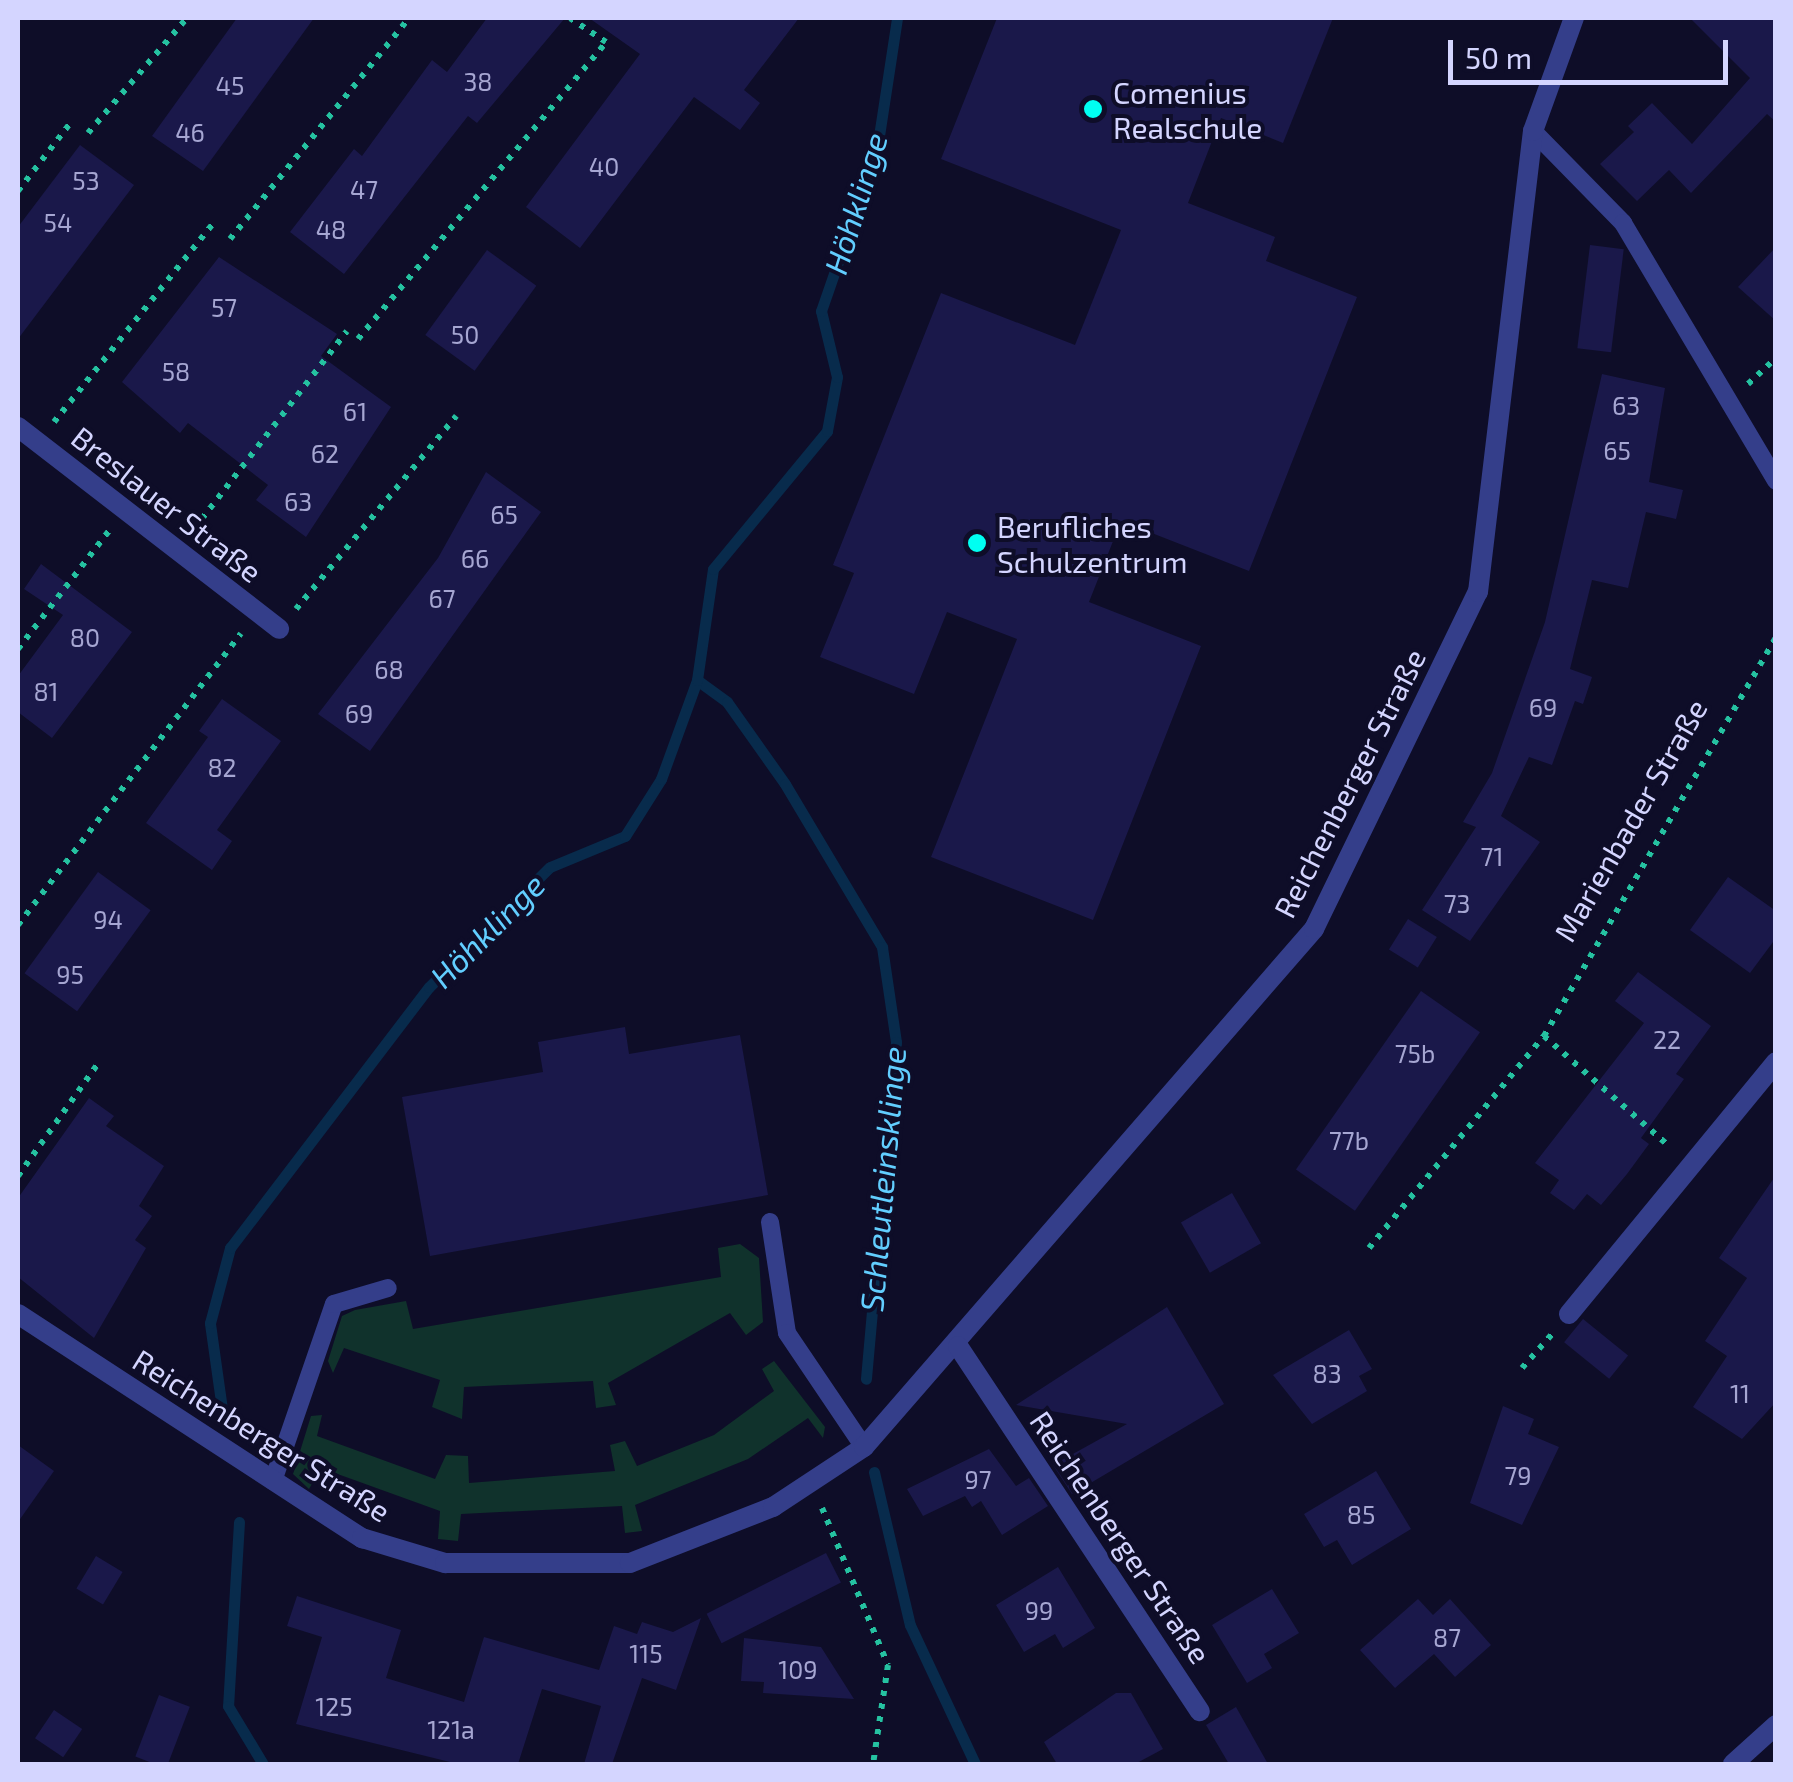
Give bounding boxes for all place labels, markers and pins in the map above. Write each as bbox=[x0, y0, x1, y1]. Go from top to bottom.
place label: Comenius Realschule bbox=[1113, 74, 1262, 144]
marker: Comenius Realschule bbox=[1082, 98, 1104, 120]
place label: Berufliches Schulzentrum bbox=[997, 508, 1188, 578]
marker: Berufliches Schulzentrum bbox=[966, 532, 988, 554]

